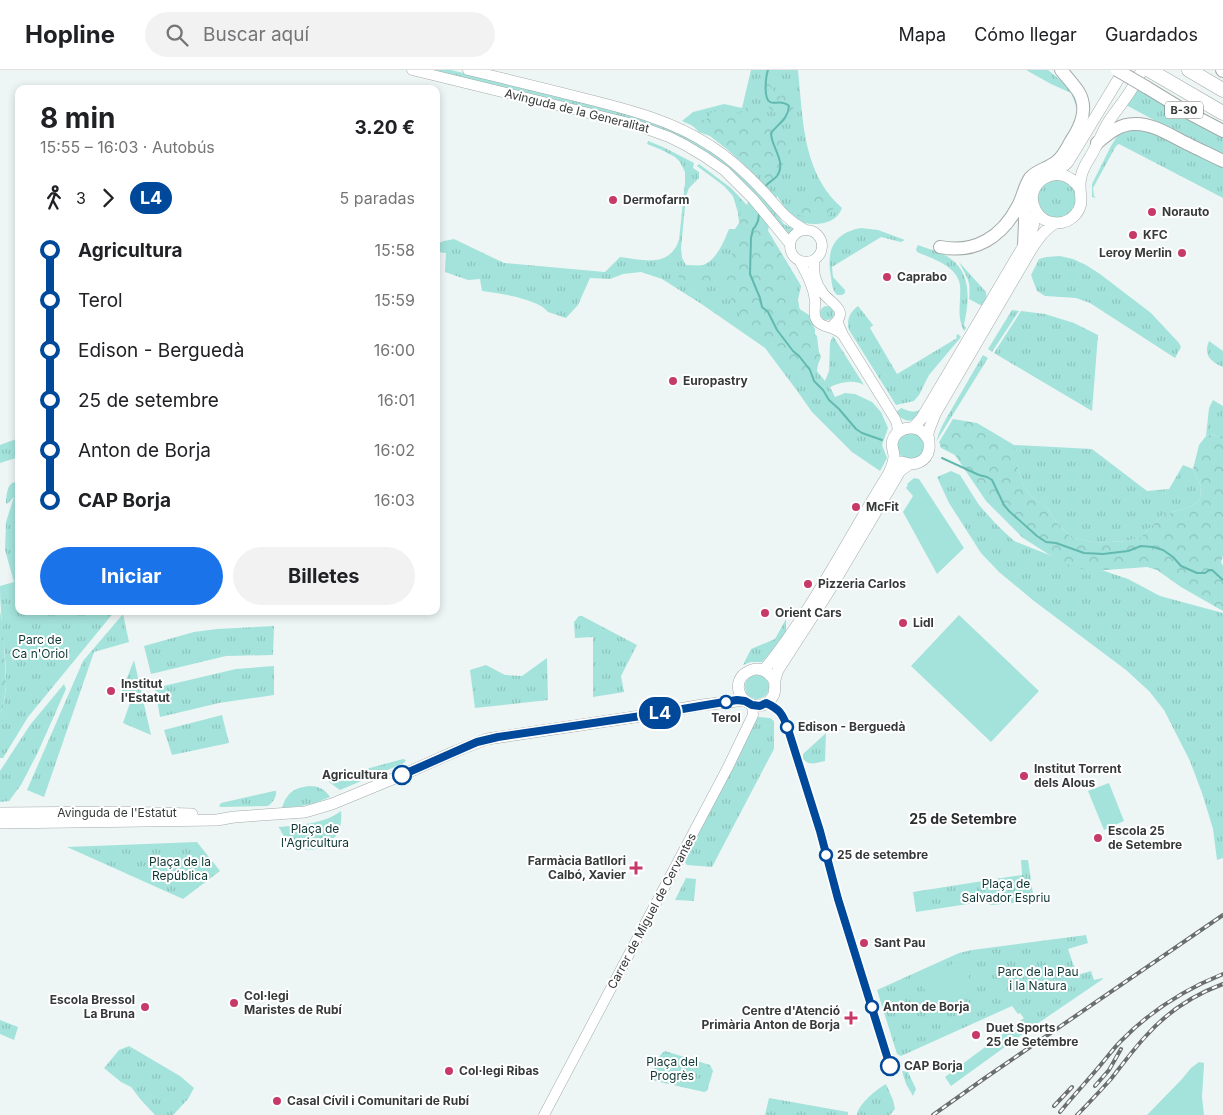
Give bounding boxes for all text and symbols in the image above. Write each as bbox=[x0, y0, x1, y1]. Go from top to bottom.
search box bbox=[145, 12, 495, 57]
text: Hopline bbox=[25, 20, 115, 49]
icon: search bbox=[163, 21, 191, 49]
text: Buscar aquí bbox=[203, 23, 309, 46]
text: Mapa bbox=[899, 24, 946, 45]
text: Cómo llegar bbox=[974, 24, 1077, 45]
text: Guardados bbox=[1105, 24, 1198, 45]
street label: Avinguda de la Generalitat bbox=[503, 85, 651, 136]
text: 8 min bbox=[40, 101, 115, 135]
road number: B-30 bbox=[1165, 102, 1203, 118]
text: 3.20 € bbox=[355, 116, 415, 139]
text: 15:55 – 16:03 · Autobús bbox=[40, 137, 215, 157]
icon: walk bbox=[40, 184, 68, 212]
icon: forward bbox=[94, 184, 122, 212]
text: L4 bbox=[140, 187, 162, 208]
text: 3 bbox=[76, 188, 86, 208]
text: 5 paradas bbox=[340, 188, 415, 208]
place label: Dermofarm bbox=[623, 192, 690, 207]
marker: Dermofarm bbox=[607, 194, 619, 206]
place label: Norauto bbox=[1162, 204, 1209, 219]
marker: Norauto bbox=[1146, 206, 1158, 218]
place label: KFC bbox=[1143, 227, 1168, 242]
marker: KFC bbox=[1127, 229, 1139, 241]
text: Agricultura bbox=[78, 239, 183, 262]
text: 15:58 bbox=[375, 240, 415, 260]
place label: Leroy Merlin bbox=[1099, 245, 1172, 260]
marker: Leroy Merlin bbox=[1176, 247, 1188, 259]
place label: Caprabo bbox=[897, 269, 947, 284]
marker: Caprabo bbox=[881, 271, 893, 283]
text: Terol bbox=[78, 289, 123, 312]
text: 15:59 bbox=[375, 290, 415, 310]
text: Edison - Berguedà bbox=[78, 339, 244, 362]
text: 16:00 bbox=[374, 340, 415, 360]
place label: Europastry bbox=[683, 373, 749, 388]
marker: Europastry bbox=[667, 375, 679, 387]
text: 25 de setembre bbox=[78, 389, 219, 412]
text: 16:01 bbox=[377, 390, 415, 410]
text: Anton de Borja bbox=[78, 439, 211, 462]
text: 16:02 bbox=[374, 440, 415, 460]
text: CAP Borja bbox=[78, 489, 171, 512]
text: 16:03 bbox=[374, 490, 415, 510]
place label: McFit bbox=[866, 499, 900, 514]
marker: McFit bbox=[850, 501, 862, 513]
button: Iniciar bbox=[40, 547, 223, 605]
button: Billetes bbox=[233, 547, 415, 605]
place label: Pizzeria Carlos bbox=[818, 576, 906, 591]
marker: Pizzeria Carlos bbox=[802, 578, 814, 590]
place label: Orient Cars bbox=[775, 605, 842, 620]
marker: Orient Cars bbox=[759, 607, 771, 619]
place label: Lidl bbox=[913, 615, 934, 630]
marker: Lidl bbox=[897, 617, 909, 629]
park label: Parc de Ca n'Oriol bbox=[12, 632, 68, 661]
place label: Institut l'Estatut bbox=[121, 676, 171, 705]
marker: Institut l'Estatut bbox=[105, 685, 117, 697]
marker: Terol bbox=[719, 695, 733, 709]
line badge: L4 bbox=[638, 697, 682, 729]
text: L4 bbox=[649, 702, 671, 723]
place label: Terol bbox=[711, 710, 741, 725]
place label: Edison - Berguedà bbox=[798, 719, 905, 734]
marker: Edison - Berguedà bbox=[780, 720, 794, 734]
place label: Institut Torrent dels Alous bbox=[1034, 761, 1122, 790]
marker: Agricultura bbox=[392, 765, 412, 785]
place label: Agricultura bbox=[322, 767, 388, 782]
marker: Institut Torrent dels Alous bbox=[1018, 770, 1030, 782]
street label: Avinguda de l'Estatut bbox=[57, 805, 177, 820]
district label: 25 de Setembre bbox=[909, 810, 1017, 827]
park label: Plaça de l'Agricultura bbox=[281, 821, 349, 850]
place label: Escola 25 de Setembre bbox=[1108, 823, 1182, 852]
street label: Carrer de Miguel de Cervantes bbox=[604, 830, 699, 991]
marker: Escola 25 de Setembre bbox=[1092, 832, 1104, 844]
place label: 25 de setembre bbox=[837, 847, 928, 862]
marker: 25 de setembre bbox=[819, 848, 833, 862]
place label: Farmàcia Batllori Calbó, Xavier bbox=[528, 853, 626, 882]
park label: Plaça de la República bbox=[149, 854, 211, 883]
marker: Farmàcia Batllori Calbó, Xavier bbox=[630, 862, 642, 874]
park label: Plaça de Salvador Espriu bbox=[962, 876, 1050, 905]
place label: Sant Pau bbox=[874, 935, 926, 950]
marker: Sant Pau bbox=[858, 937, 870, 949]
park label: Parc de la Pau i la Natura bbox=[997, 964, 1079, 993]
place label: Col·legi Maristes de Rubí bbox=[244, 988, 343, 1017]
place label: Escola Bressol La Bruna bbox=[50, 992, 135, 1021]
marker: Col·legi Maristes de Rubí bbox=[228, 997, 240, 1009]
place label: Anton de Borja bbox=[883, 999, 970, 1014]
marker: Anton de Borja bbox=[865, 1000, 879, 1014]
marker: Escola Bressol La Bruna bbox=[139, 1001, 151, 1013]
place label: Centre d'Atenció Primària Anton de Borja bbox=[702, 1003, 840, 1032]
marker: Centre d'Atenció Primària Anton de Borja bbox=[844, 1011, 858, 1025]
place label: Duet Sports 25 de Setembre bbox=[986, 1020, 1078, 1049]
marker: Duet Sports 25 de Setembre bbox=[970, 1029, 982, 1041]
park label: Plaça del Progrès bbox=[646, 1054, 698, 1083]
marker: CAP Borja bbox=[880, 1056, 900, 1076]
place label: CAP Borja bbox=[904, 1058, 963, 1073]
place label: Col·legi Ribas bbox=[459, 1063, 539, 1078]
marker: Col·legi Ribas bbox=[443, 1065, 455, 1077]
place label: Casal Cívil i Comunitari de Rubí bbox=[287, 1093, 470, 1108]
marker: Casal Cívil i Comunitari de Rubí bbox=[271, 1095, 283, 1107]

